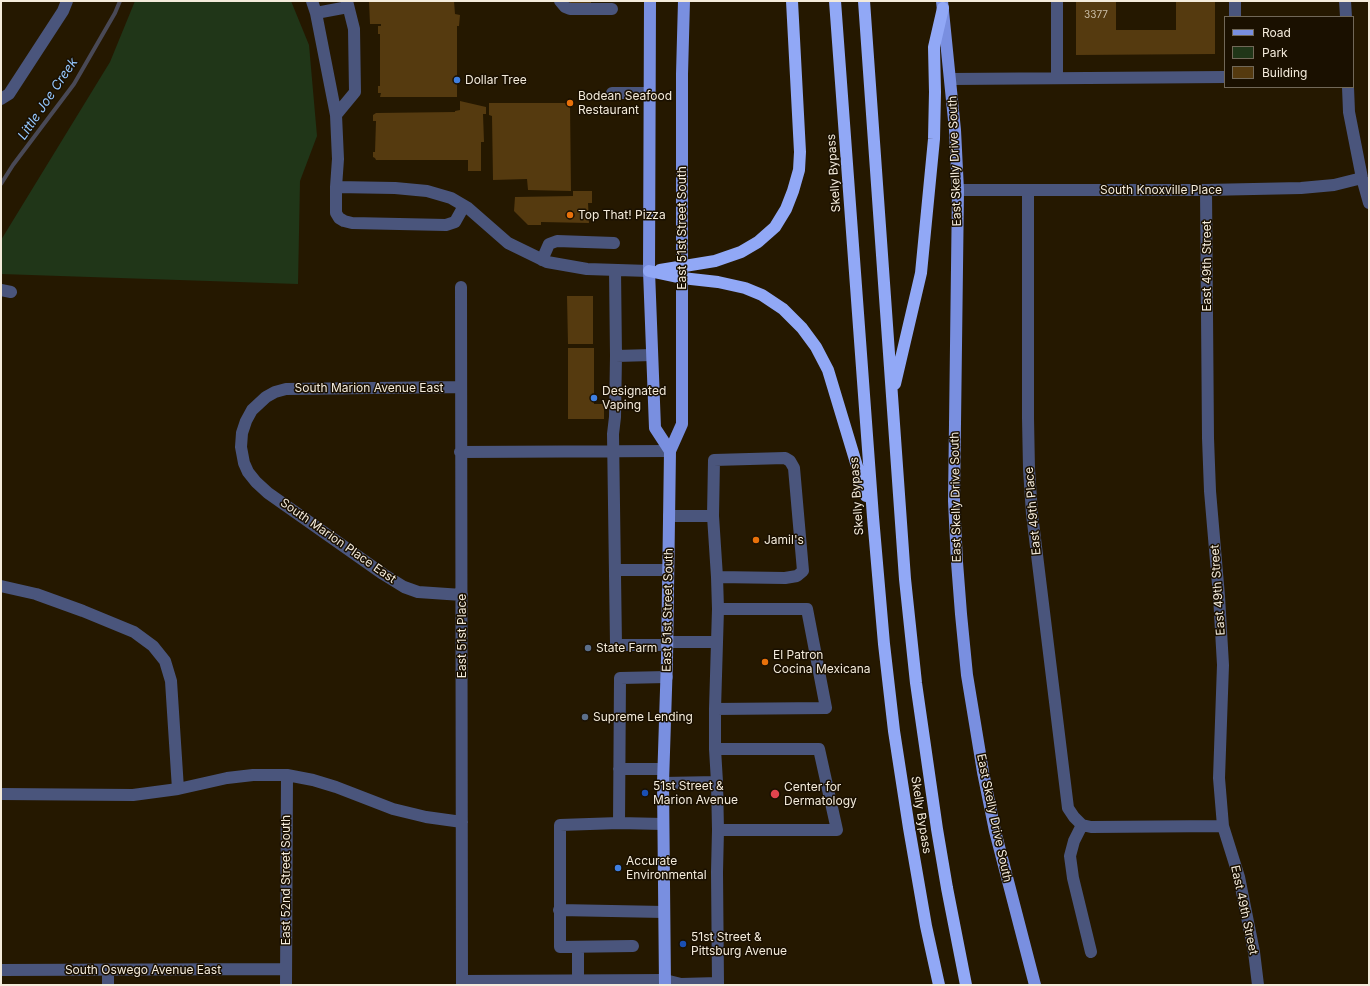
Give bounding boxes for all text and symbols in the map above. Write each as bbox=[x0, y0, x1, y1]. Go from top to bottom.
house number: 3377 bbox=[1084, 9, 1108, 21]
legend bbox=[1224, 16, 1354, 88]
text: Road bbox=[1262, 25, 1291, 40]
text: Park bbox=[1262, 45, 1288, 60]
water label: Little Joe Creek bbox=[15, 55, 81, 143]
text: Building bbox=[1262, 65, 1307, 80]
place label: Dollar Tree bbox=[465, 73, 527, 87]
marker: Dollar Tree bbox=[452, 75, 462, 85]
place label: Bodean Seafood Restaurant bbox=[578, 89, 672, 117]
street label: East Skelly Drive South bbox=[946, 95, 964, 227]
marker: Bodean Seafood Restaurant bbox=[565, 98, 575, 108]
street label: Skelly Bypass bbox=[824, 133, 844, 213]
street label: East 51st Street South bbox=[675, 166, 689, 290]
street label: South Knoxville Place bbox=[1100, 183, 1222, 197]
place label: Top That! Pizza bbox=[578, 208, 666, 222]
marker: Top That! Pizza bbox=[565, 210, 575, 220]
street label: East 49th Street bbox=[1200, 220, 1214, 312]
street label: South Marion Avenue East bbox=[295, 381, 443, 395]
place label: Designated Vaping bbox=[602, 384, 666, 412]
marker: Designated Vaping bbox=[589, 393, 599, 403]
street label: East Skelly Drive South bbox=[948, 432, 964, 562]
street label: Skelly Bypass bbox=[847, 456, 867, 536]
street label: East 49th Place bbox=[1022, 466, 1044, 556]
street label: South Marion Place East bbox=[277, 496, 399, 586]
place label: Jamil's bbox=[764, 533, 804, 547]
marker: Jamil's bbox=[751, 535, 761, 545]
street label: East 49th Street bbox=[1208, 544, 1228, 636]
street label: East 51st Street South bbox=[660, 548, 676, 672]
street label: East 51st Place bbox=[455, 594, 469, 678]
place label: State Farm bbox=[596, 641, 657, 655]
marker: State Farm bbox=[583, 643, 593, 653]
place label: El Patron Cocina Mexicana bbox=[773, 648, 870, 676]
marker: El Patron Cocina Mexicana bbox=[760, 657, 770, 667]
place label: Supreme Lending bbox=[593, 710, 693, 724]
marker: Supreme Lending bbox=[580, 712, 590, 722]
street label: East Skelly Drive South bbox=[973, 753, 1015, 883]
street label: Skelly Bypass bbox=[908, 775, 934, 855]
place label: 51st Street & Marion Avenue bbox=[653, 779, 738, 807]
place label: Center for Dermatology bbox=[784, 780, 857, 808]
marker: 51st Street & Marion Avenue bbox=[640, 788, 650, 798]
marker: Center for Dermatology bbox=[769, 788, 781, 800]
street label: East 52nd Street South bbox=[279, 815, 293, 945]
place label: Accurate Environmental bbox=[626, 854, 707, 882]
marker: Accurate Environmental bbox=[613, 863, 623, 873]
street label: East 49th Street bbox=[1227, 864, 1261, 956]
place label: 51st Street & Pittsburg Avenue bbox=[691, 930, 787, 958]
marker: 51st Street & Pittsburg Avenue bbox=[678, 939, 688, 949]
street label: South Oswego Avenue East bbox=[65, 963, 221, 977]

